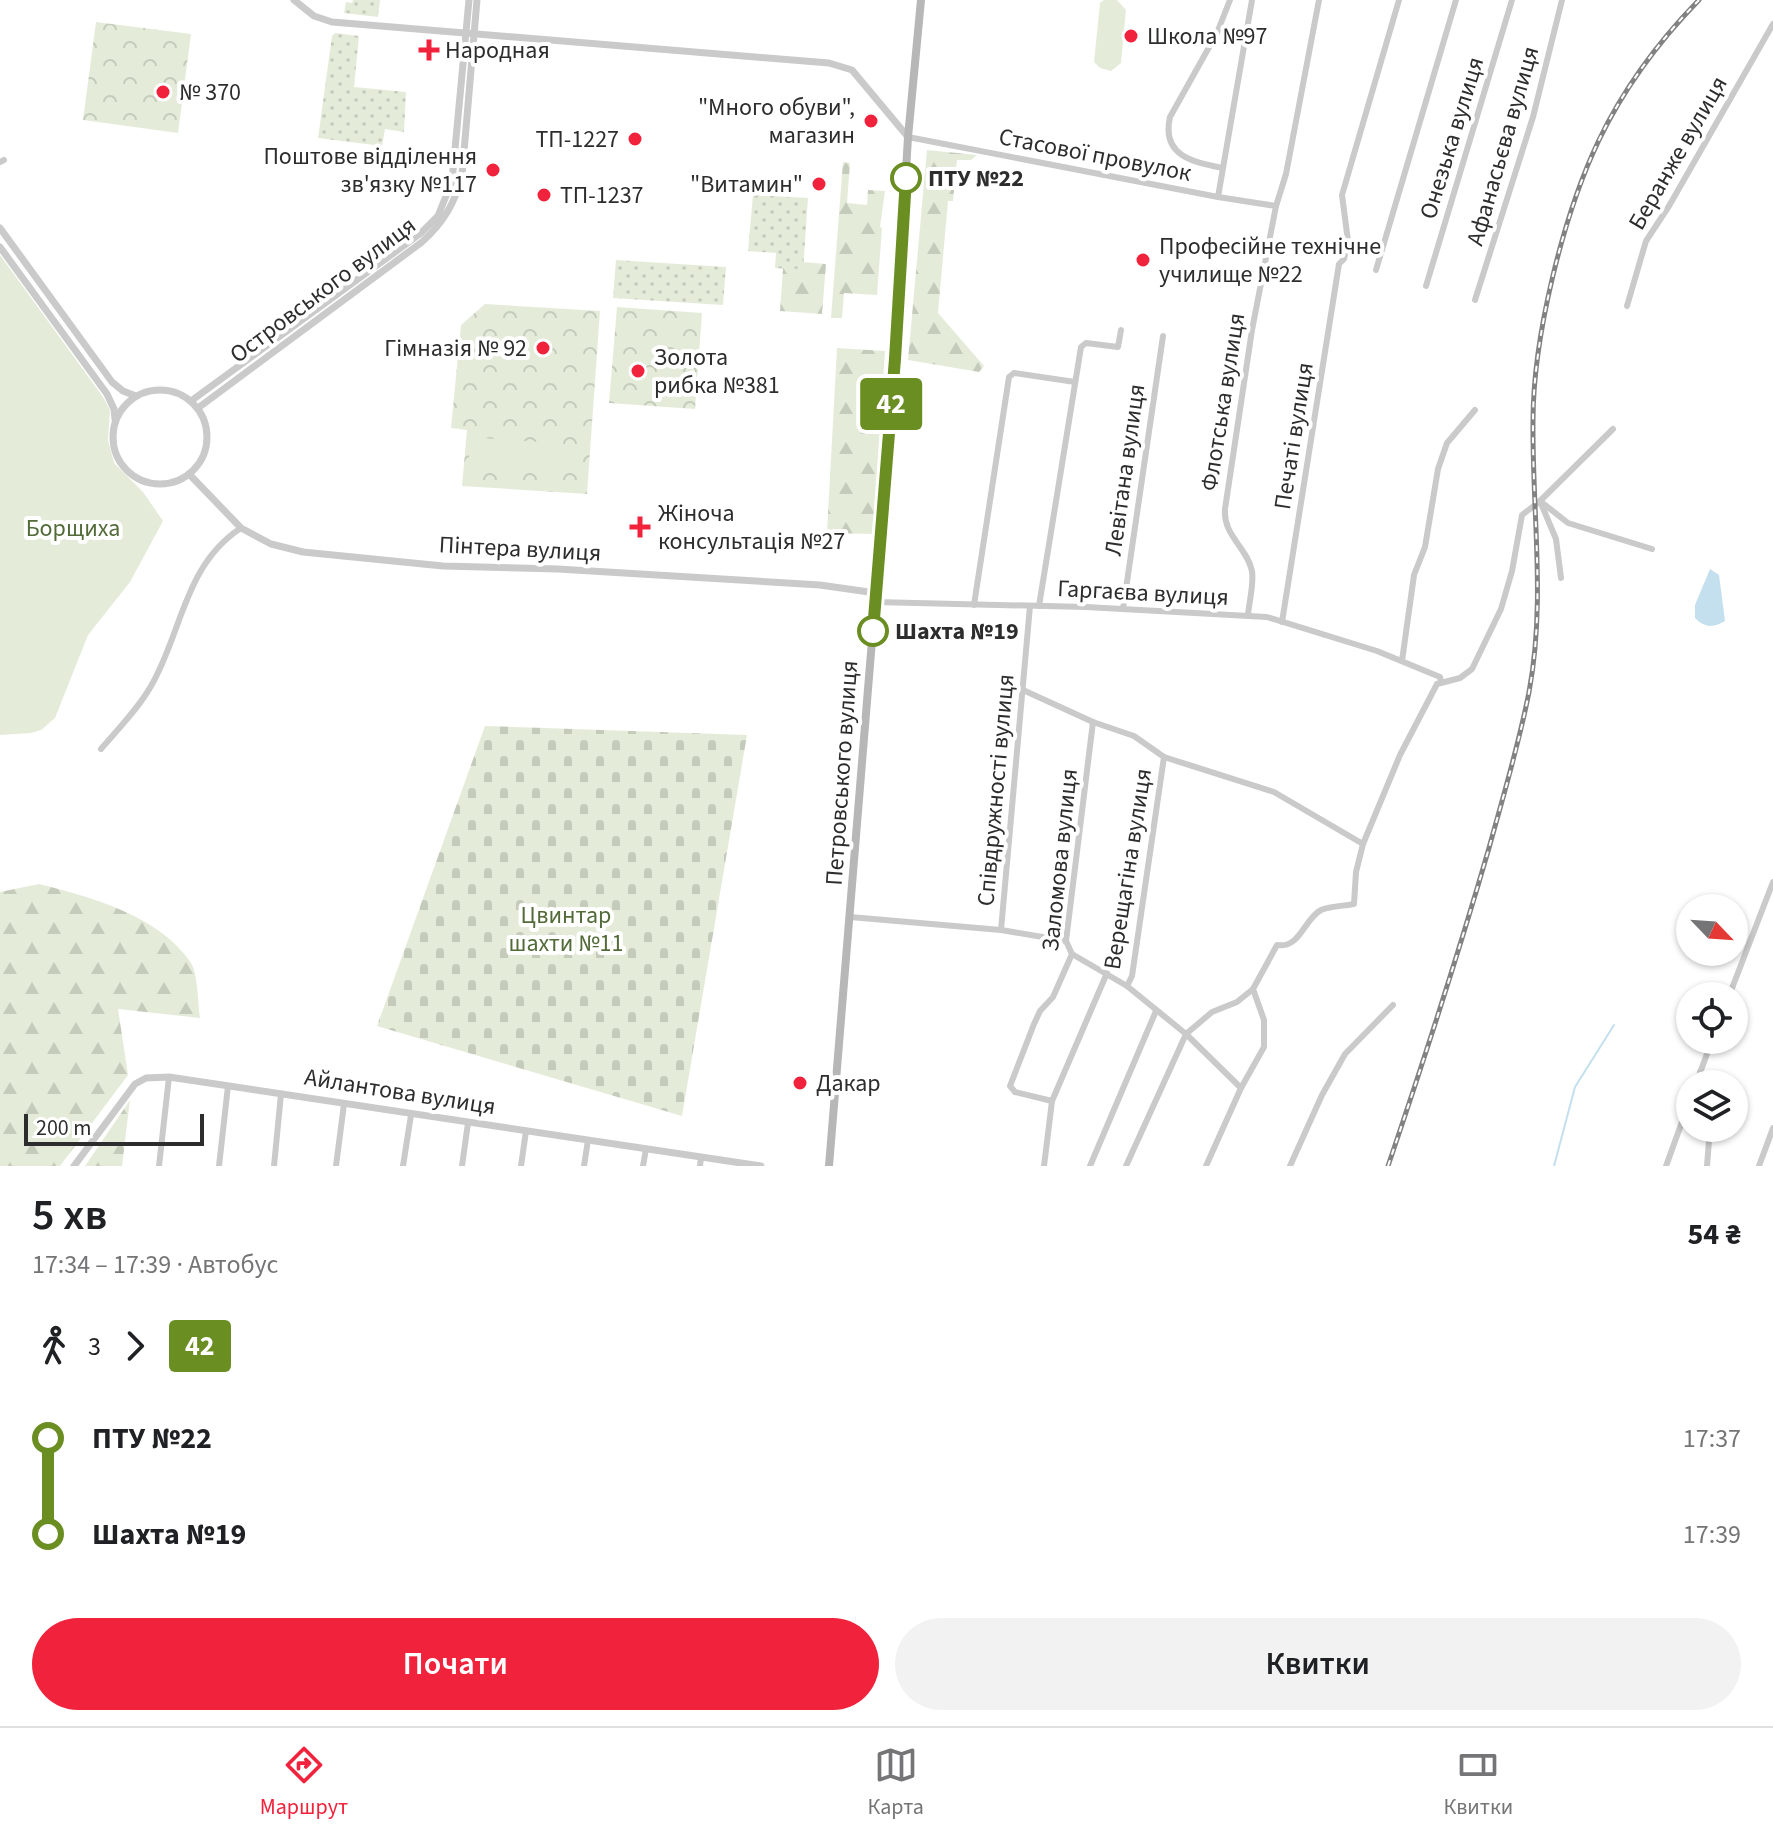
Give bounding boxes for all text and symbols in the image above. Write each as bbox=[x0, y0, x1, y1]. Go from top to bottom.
place label: Школа №97 bbox=[1147, 19, 1267, 54]
marker: Школа №97 bbox=[1122, 27, 1140, 45]
place label: Народная bbox=[445, 33, 550, 68]
marker: Народная bbox=[420, 41, 438, 59]
street label: Афанасьєва вулиця bbox=[1458, 42, 1548, 250]
street label: Онезька вулиця bbox=[1411, 53, 1493, 223]
street label: Беранже вулиця bbox=[1620, 70, 1736, 236]
place label: № 370 bbox=[179, 75, 241, 110]
marker: № 370 bbox=[154, 83, 172, 101]
place label: "Много обуви", магазин bbox=[698, 90, 855, 153]
marker: "Много обуви", магазин bbox=[862, 112, 880, 130]
street label: Стасової провулок bbox=[996, 119, 1194, 191]
place label: ТП-1227 bbox=[535, 122, 619, 157]
marker: ТП-1227 bbox=[626, 130, 644, 148]
place label: Поштове відділення зв'язку №117 bbox=[263, 139, 477, 202]
marker: Поштове відділення зв'язку №117 bbox=[484, 161, 502, 179]
place label: ПТУ №22 bbox=[928, 161, 1024, 196]
marker: ПТУ №22 bbox=[891, 163, 921, 193]
place label: "Витамин" bbox=[690, 167, 803, 202]
marker: "Витамин" bbox=[810, 175, 828, 193]
place label: ТП-1237 bbox=[560, 178, 644, 213]
marker: ТП-1237 bbox=[535, 186, 553, 204]
street label: Островського вулиця bbox=[223, 208, 423, 372]
place label: Професійне технічне училище №22 bbox=[1159, 229, 1381, 292]
marker: Професійне технічне училище №22 bbox=[1134, 251, 1152, 269]
street label: Флотська вулиця bbox=[1192, 310, 1254, 494]
place label: Гімназія № 92 bbox=[384, 331, 527, 366]
marker: Гімназія № 92 bbox=[534, 339, 552, 357]
place label: Золота рибка №381 bbox=[654, 340, 780, 403]
street label: Печаті вулиця bbox=[1265, 360, 1323, 512]
marker: Золота рибка №381 bbox=[629, 362, 647, 380]
line badge: 42 bbox=[855, 378, 927, 430]
street label: Левітана вулиця bbox=[1096, 382, 1154, 558]
text: 42 bbox=[876, 384, 906, 424]
place label: Жіноча консультація №27 bbox=[658, 496, 845, 559]
park label: Борщиха bbox=[26, 511, 120, 546]
marker: Жіноча консультація №27 bbox=[629, 516, 651, 538]
street label: Пінтера вулиця bbox=[438, 527, 602, 571]
street label: Гаргаєва вулиця bbox=[1056, 571, 1230, 615]
place label: Шахта №19 bbox=[895, 614, 1019, 649]
marker: Шахта №19 bbox=[858, 616, 888, 646]
street label: Петровського вулиця bbox=[817, 659, 867, 887]
street label: Співдружності вулиця bbox=[968, 672, 1024, 908]
street label: Верещагіна вулиця bbox=[1095, 766, 1161, 972]
street label: Заломова вулиця bbox=[1033, 767, 1087, 953]
north arrow bbox=[1676, 894, 1748, 966]
map controls bbox=[1676, 894, 1748, 1142]
park label: Цвинтар шахти №11 bbox=[509, 898, 623, 961]
button: locate bbox=[1676, 982, 1748, 1054]
street label: Айлантова вулиця bbox=[302, 1060, 498, 1124]
place label: Дакар bbox=[816, 1066, 881, 1101]
button: layers bbox=[1676, 1070, 1748, 1142]
marker: Дакар bbox=[791, 1074, 809, 1092]
scale bar bbox=[24, 1110, 204, 1146]
text: 200 m bbox=[36, 1112, 91, 1144]
text: 5 хв bbox=[32, 1184, 107, 1247]
text: 54 ₴ bbox=[1687, 1213, 1741, 1256]
text: 17:34 – 17:39 · Автобус bbox=[32, 1246, 278, 1283]
icon: walk bbox=[32, 1324, 76, 1368]
icon: forward bbox=[113, 1324, 157, 1368]
text: 42 bbox=[185, 1326, 215, 1366]
text: 3 bbox=[88, 1328, 101, 1365]
text: ПТУ №22 bbox=[92, 1417, 212, 1460]
text: 17:37 bbox=[1683, 1420, 1741, 1457]
text: Шахта №19 bbox=[92, 1513, 246, 1556]
text: 17:39 bbox=[1683, 1516, 1741, 1553]
button: Почати bbox=[32, 1618, 879, 1710]
button: Квитки bbox=[895, 1618, 1741, 1710]
tab: Маршрут bbox=[260, 1743, 348, 1823]
tab: Карта bbox=[868, 1743, 924, 1823]
tab: Квитки bbox=[1443, 1743, 1513, 1823]

